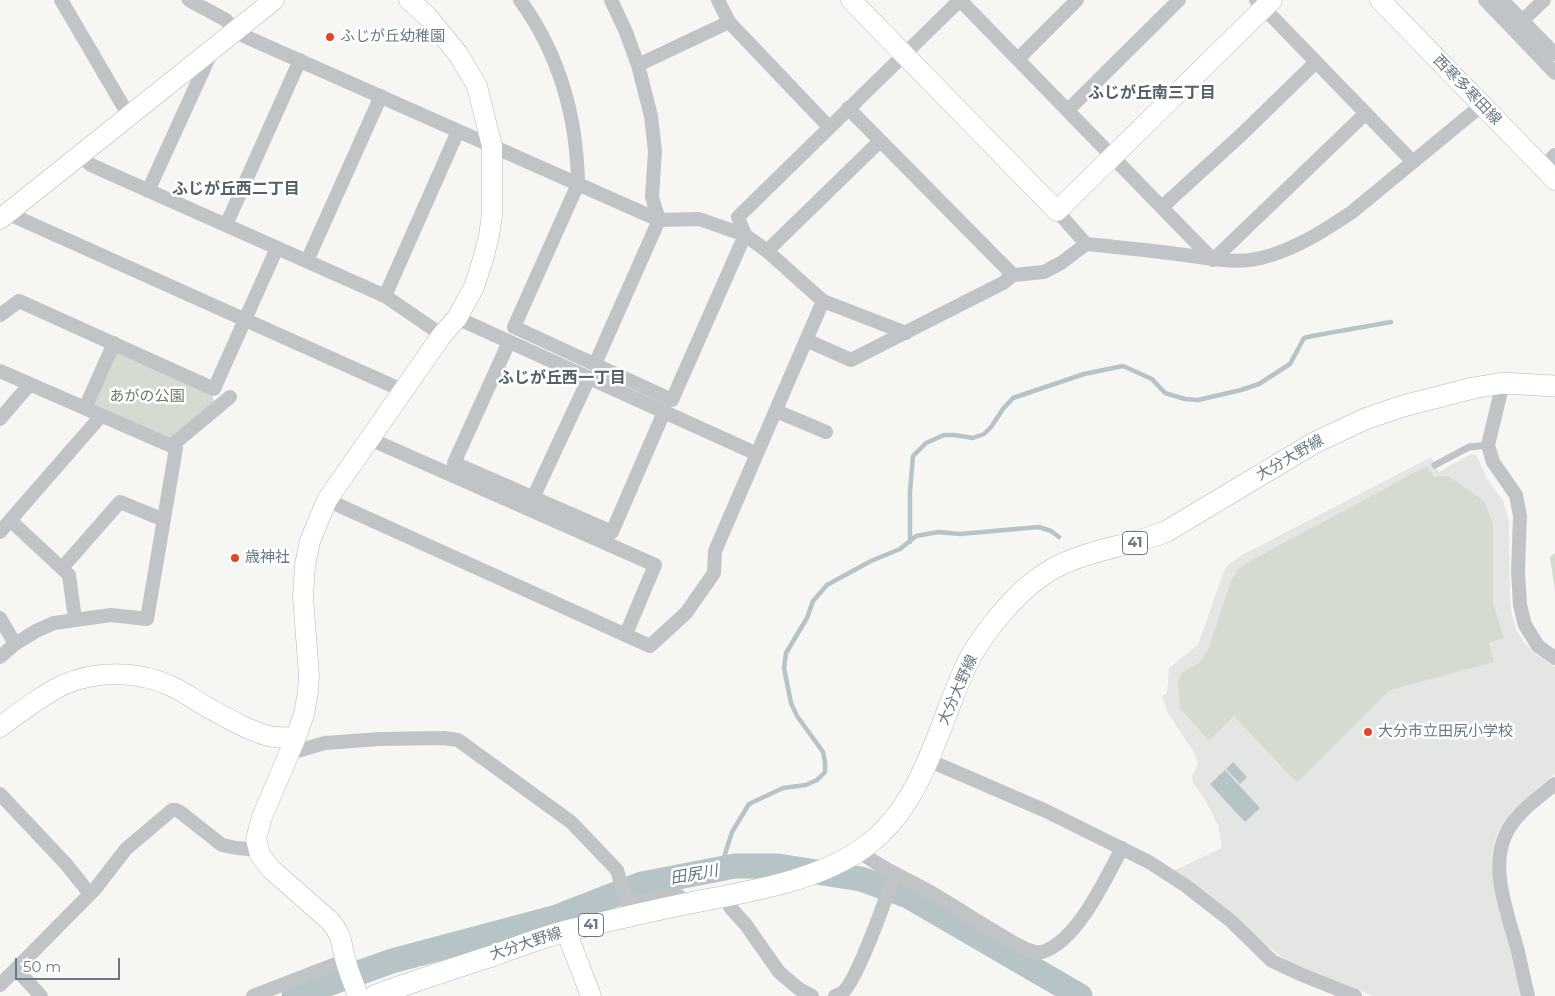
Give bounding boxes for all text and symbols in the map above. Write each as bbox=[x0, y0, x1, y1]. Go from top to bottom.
place label: ふじが丘幼稚園 bbox=[340, 28, 445, 46]
marker: ふじが丘幼稚園 bbox=[324, 31, 336, 43]
street label: 西寒多寒田線 bbox=[1429, 51, 1505, 129]
district label: ふじが丘南三丁目 bbox=[1088, 83, 1216, 103]
district label: ふじが丘西二丁目 bbox=[172, 179, 300, 199]
district label: ふじが丘西一丁目 bbox=[498, 368, 626, 388]
park label: あがの公園 bbox=[110, 388, 184, 406]
street label: 大分大野線 bbox=[1253, 431, 1327, 485]
road number: 41 bbox=[1122, 532, 1148, 554]
place label: 歳神社 bbox=[245, 549, 290, 567]
marker: 歳神社 bbox=[229, 552, 241, 564]
street label: 大分大野線 bbox=[935, 652, 981, 728]
place label: 大分市立田尻小学校 bbox=[1378, 723, 1513, 741]
marker: 大分市立田尻小学校 bbox=[1362, 726, 1374, 738]
water label: 田尻川 bbox=[669, 861, 719, 889]
road number: 41 bbox=[578, 914, 604, 936]
street label: 大分大野線 bbox=[488, 924, 564, 964]
scale bar bbox=[18, 948, 122, 980]
text: 50 m bbox=[23, 957, 61, 976]

